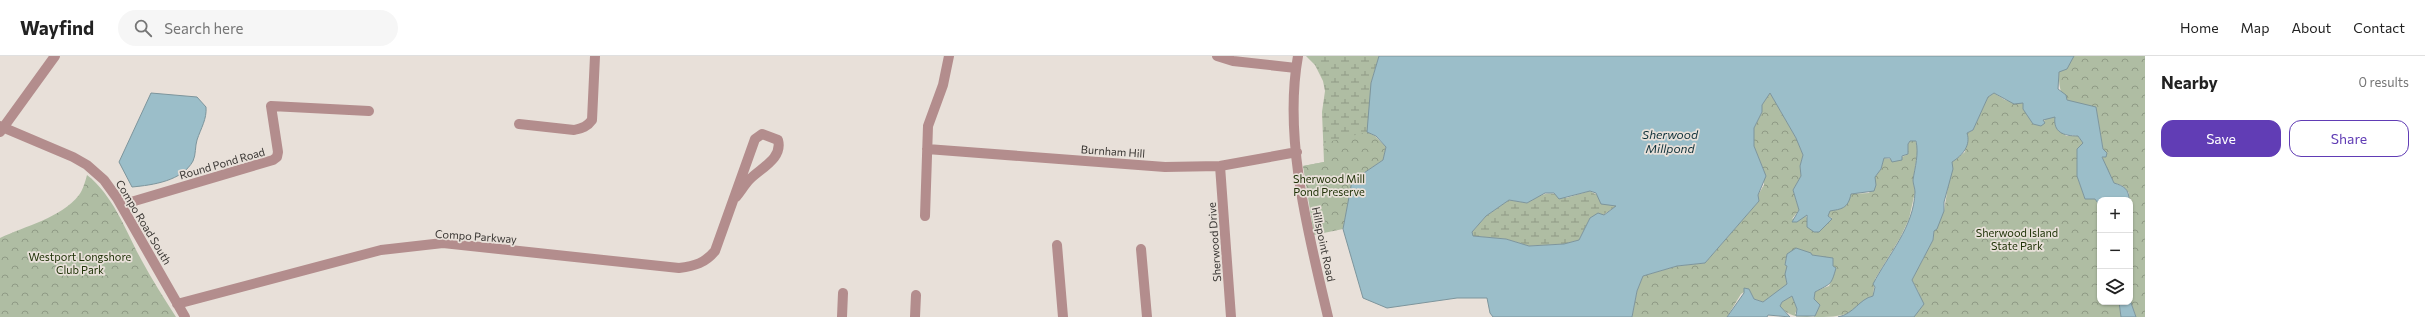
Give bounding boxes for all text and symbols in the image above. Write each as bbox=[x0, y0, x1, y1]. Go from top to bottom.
search box bbox=[118, 10, 398, 46]
text: Wayfind bbox=[20, 16, 94, 39]
icon: search bbox=[132, 17, 154, 39]
text: Search here bbox=[164, 19, 244, 37]
text: Home bbox=[2180, 19, 2219, 36]
text: Map bbox=[2241, 19, 2269, 36]
text: About bbox=[2291, 19, 2331, 36]
text: Contact bbox=[2353, 19, 2405, 36]
text: Nearby bbox=[2161, 72, 2218, 93]
text: 0 results bbox=[2358, 74, 2409, 90]
button: Save bbox=[2161, 120, 2281, 157]
button: Share bbox=[2289, 120, 2409, 157]
water label: Sherwood Millpond bbox=[1642, 127, 1699, 155]
street label: Burnham Hill bbox=[1080, 142, 1146, 160]
street label: Round Pond Road bbox=[178, 145, 266, 181]
park label: Sherwood Mill Pond Preserve bbox=[1293, 172, 1365, 198]
street label: Compo Road South bbox=[114, 177, 174, 267]
map controls bbox=[2097, 197, 2133, 305]
button: + bbox=[2097, 197, 2133, 233]
street label: Sherwood Drive bbox=[1205, 202, 1223, 282]
street label: Hillspoint Road bbox=[1310, 205, 1338, 283]
park label: Sherwood Island State Park bbox=[1976, 226, 2058, 252]
street label: Compo Parkway bbox=[435, 227, 518, 245]
button: − bbox=[2097, 233, 2133, 269]
park label: Westport Longshore Club Park bbox=[29, 250, 132, 276]
button: layers bbox=[2097, 269, 2133, 305]

